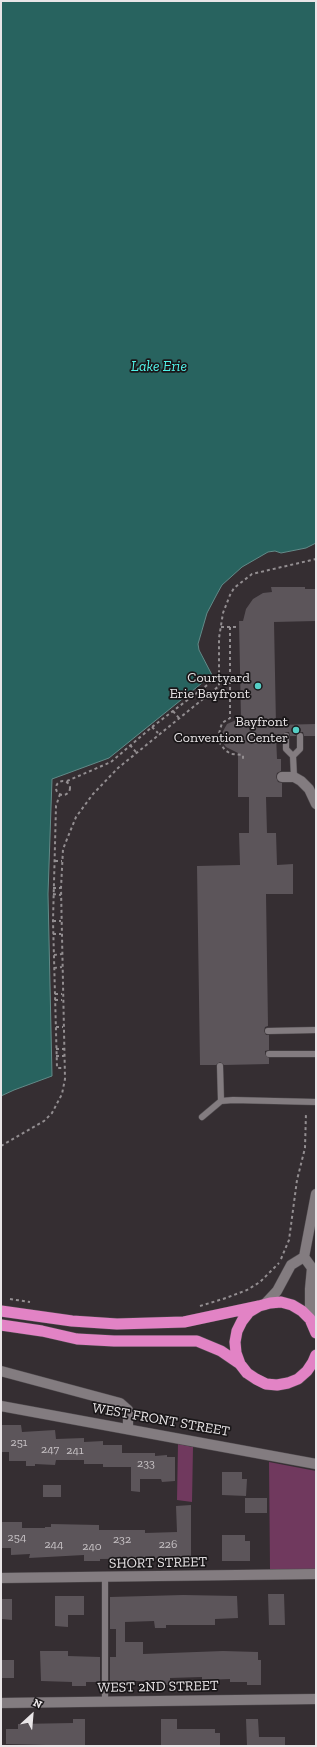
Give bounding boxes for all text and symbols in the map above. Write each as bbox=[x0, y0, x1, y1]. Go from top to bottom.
water label: Lake Erie bbox=[131, 358, 187, 376]
place label: Courtyard Erie Bayfront bbox=[169, 670, 250, 702]
marker: Courtyard Erie Bayfront bbox=[253, 681, 263, 691]
place label: Bayfront Convention Center bbox=[174, 714, 288, 746]
marker: Bayfront Convention Center bbox=[291, 725, 301, 735]
street label: WEST FRONT STREET bbox=[91, 1400, 231, 1440]
house number: 251 bbox=[11, 1436, 27, 1450]
house number: 247 bbox=[41, 1443, 59, 1457]
house number: 241 bbox=[66, 1444, 84, 1458]
house number: 233 bbox=[137, 1457, 155, 1471]
house number: 254 bbox=[8, 1531, 26, 1545]
house number: 232 bbox=[113, 1533, 131, 1547]
house number: 244 bbox=[44, 1538, 64, 1552]
house number: 226 bbox=[159, 1538, 177, 1552]
house number: 240 bbox=[82, 1540, 102, 1554]
street label: SHORT STREET bbox=[109, 1554, 207, 1572]
street label: WEST 2ND STREET bbox=[97, 1678, 219, 1696]
north arrow bbox=[12, 1695, 52, 1735]
text: N bbox=[31, 1696, 44, 1711]

